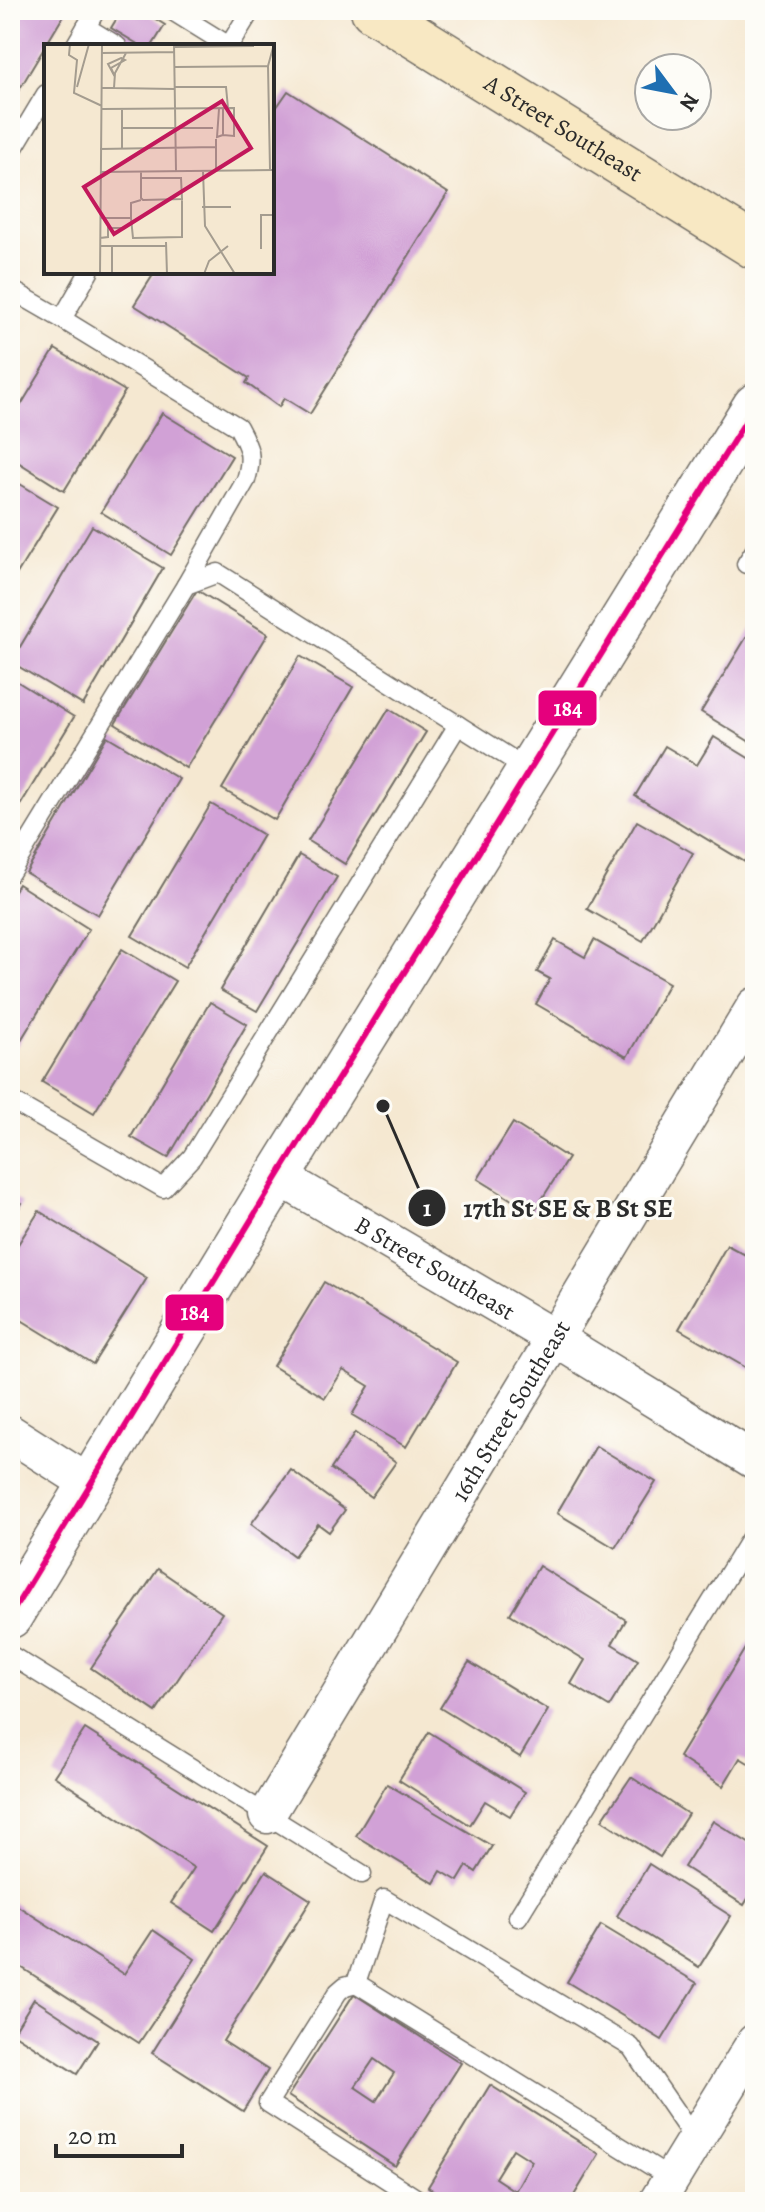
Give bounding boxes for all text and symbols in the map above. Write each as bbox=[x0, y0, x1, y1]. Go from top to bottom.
inset map bbox=[44, 44, 274, 274]
north arrow bbox=[633, 52, 713, 132]
street label: A Street Southeast bbox=[478, 66, 648, 189]
text: N bbox=[672, 87, 706, 117]
line badge: 184 bbox=[537, 689, 598, 727]
text: 184 bbox=[554, 694, 582, 724]
callout: 17th St SE & B St SE bbox=[407, 1183, 689, 1233]
text: 17th St SE & B St SE bbox=[463, 1191, 673, 1226]
text: 1 bbox=[423, 1192, 432, 1224]
street label: B Street Southeast bbox=[349, 1209, 521, 1328]
line badge: 184 bbox=[164, 1293, 225, 1332]
text: 184 bbox=[181, 1298, 209, 1328]
street label: 16th Street Southeast bbox=[444, 1314, 578, 1507]
scale bar bbox=[56, 2108, 182, 2158]
text: 20 m bbox=[68, 2120, 117, 2152]

